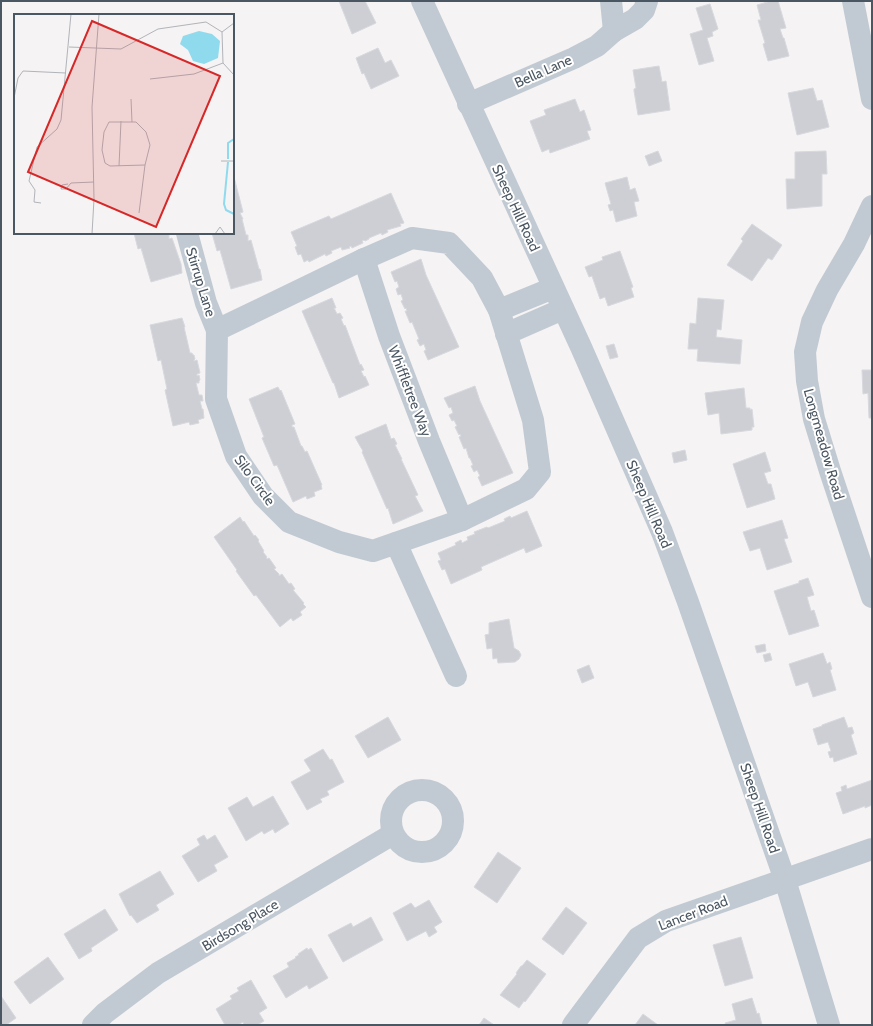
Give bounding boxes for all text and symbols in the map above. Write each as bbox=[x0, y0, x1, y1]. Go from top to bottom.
inset map bbox=[14, 14, 234, 234]
street label: Bella Lane bbox=[512, 50, 574, 92]
street label: Sheep Hill Road bbox=[488, 162, 544, 254]
street label: Stirrup Lane bbox=[182, 245, 220, 319]
street label: Whiffletree Way bbox=[384, 343, 436, 439]
street label: Longmeadow Road bbox=[800, 386, 848, 502]
street label: Silo Circle bbox=[231, 451, 279, 509]
street label: Sheep Hill Road bbox=[622, 457, 676, 551]
street label: Sheep Hill Road bbox=[736, 761, 784, 855]
street label: Lancer Road bbox=[656, 892, 730, 934]
street label: Birdsong Place bbox=[198, 895, 282, 955]

